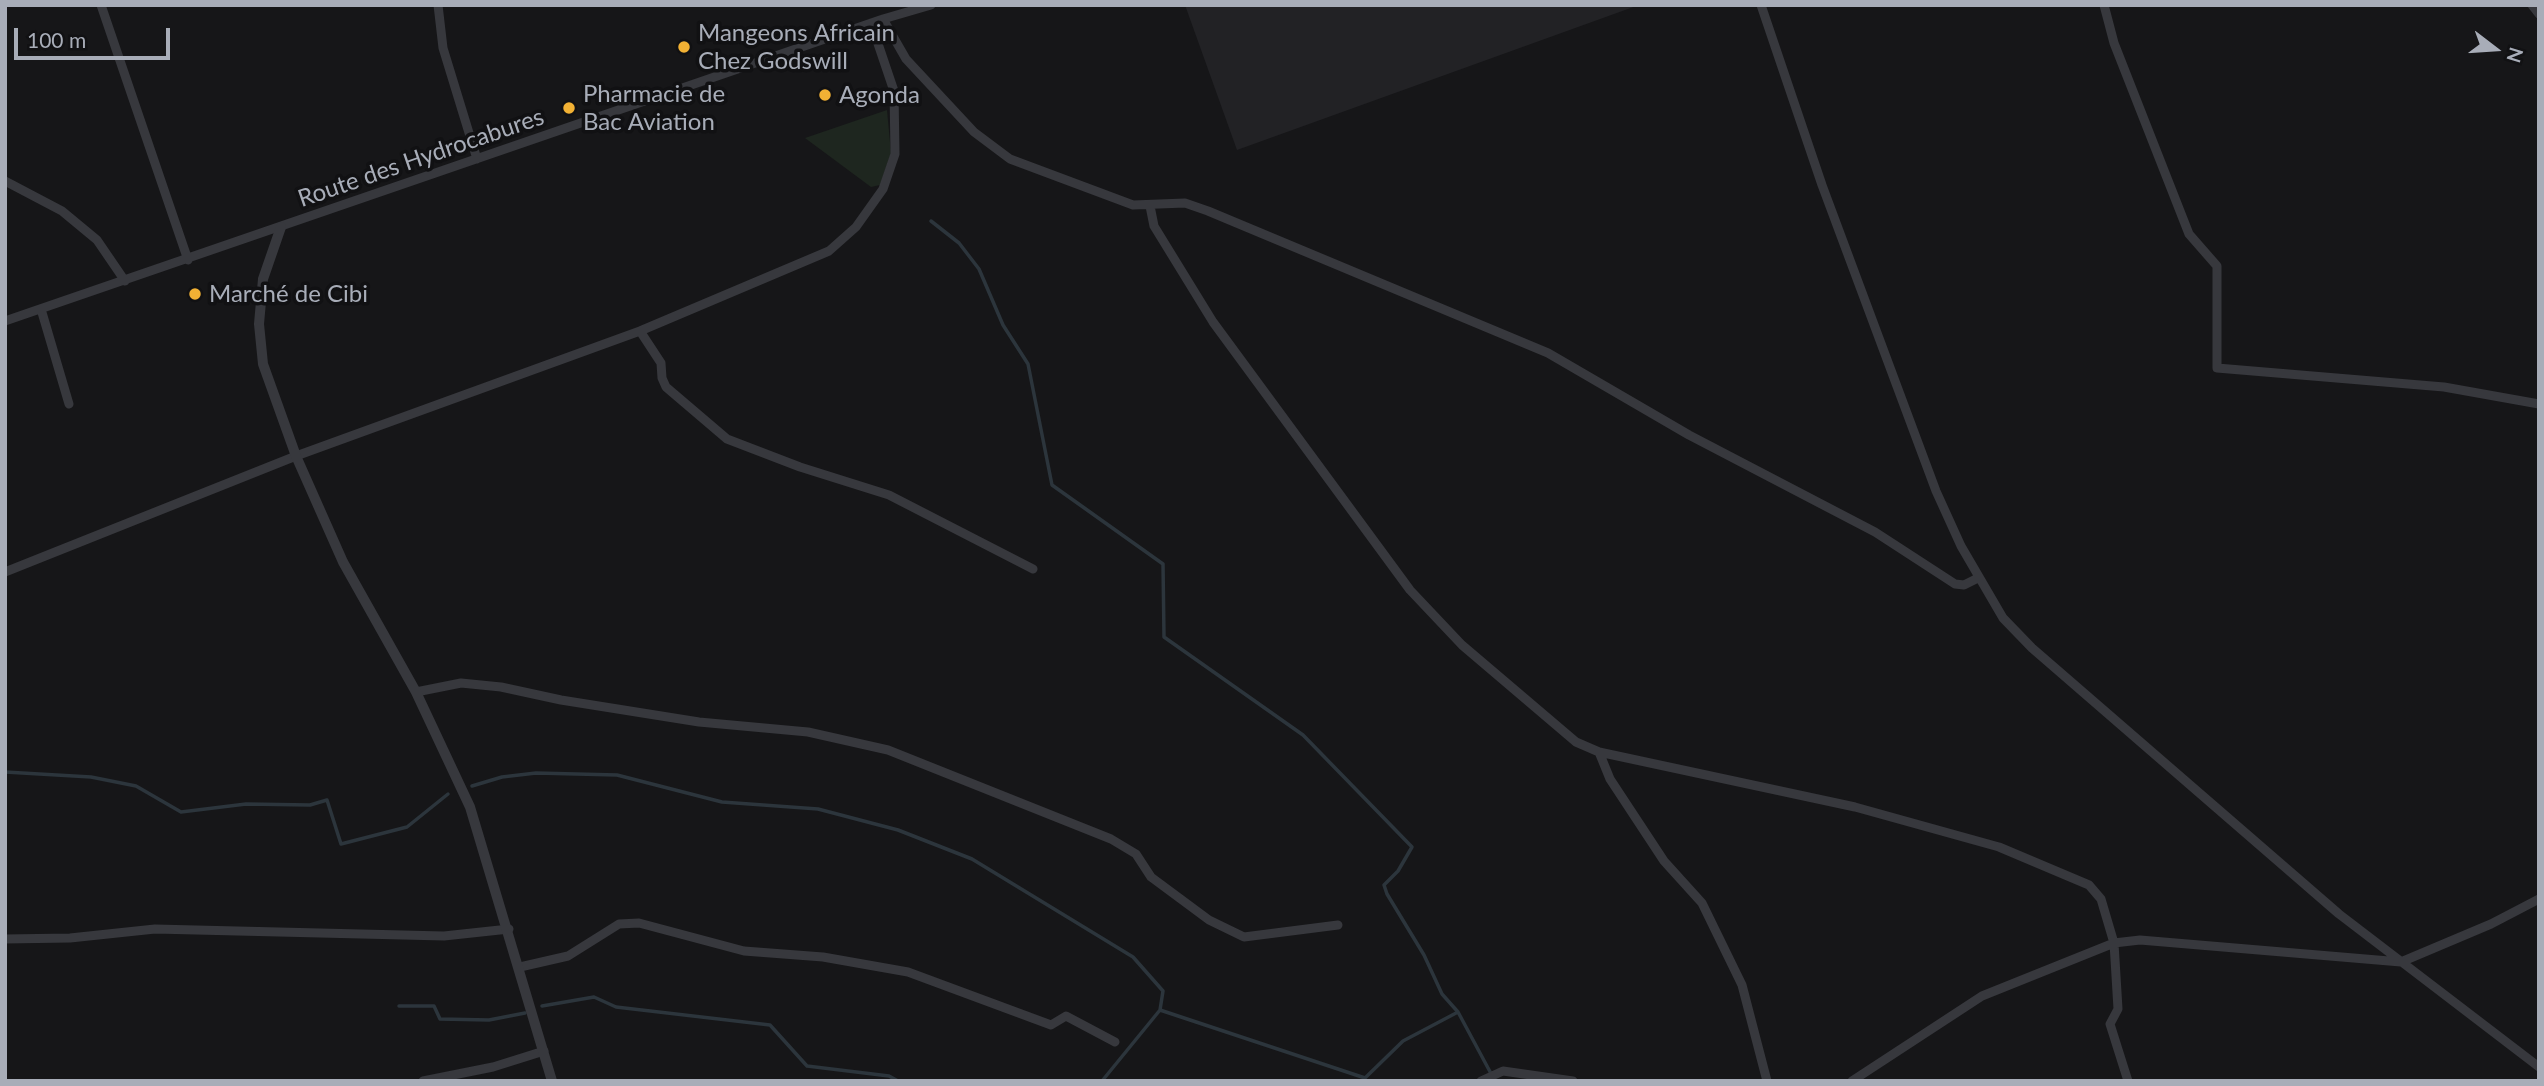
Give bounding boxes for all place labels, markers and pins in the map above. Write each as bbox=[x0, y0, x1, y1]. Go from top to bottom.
place label: Mangeons Africain Chez Godswill bbox=[698, 19, 895, 75]
marker: Mangeons Africain Chez Godswill bbox=[676, 39, 692, 55]
place label: Pharmacie de Bac Aviation bbox=[583, 80, 725, 136]
place label: Agonda bbox=[839, 81, 920, 109]
marker: Agonda bbox=[817, 87, 833, 103]
marker: Pharmacie de Bac Aviation bbox=[561, 100, 577, 116]
place label: Marché de Cibi bbox=[209, 280, 368, 308]
marker: Marché de Cibi bbox=[187, 286, 203, 302]

